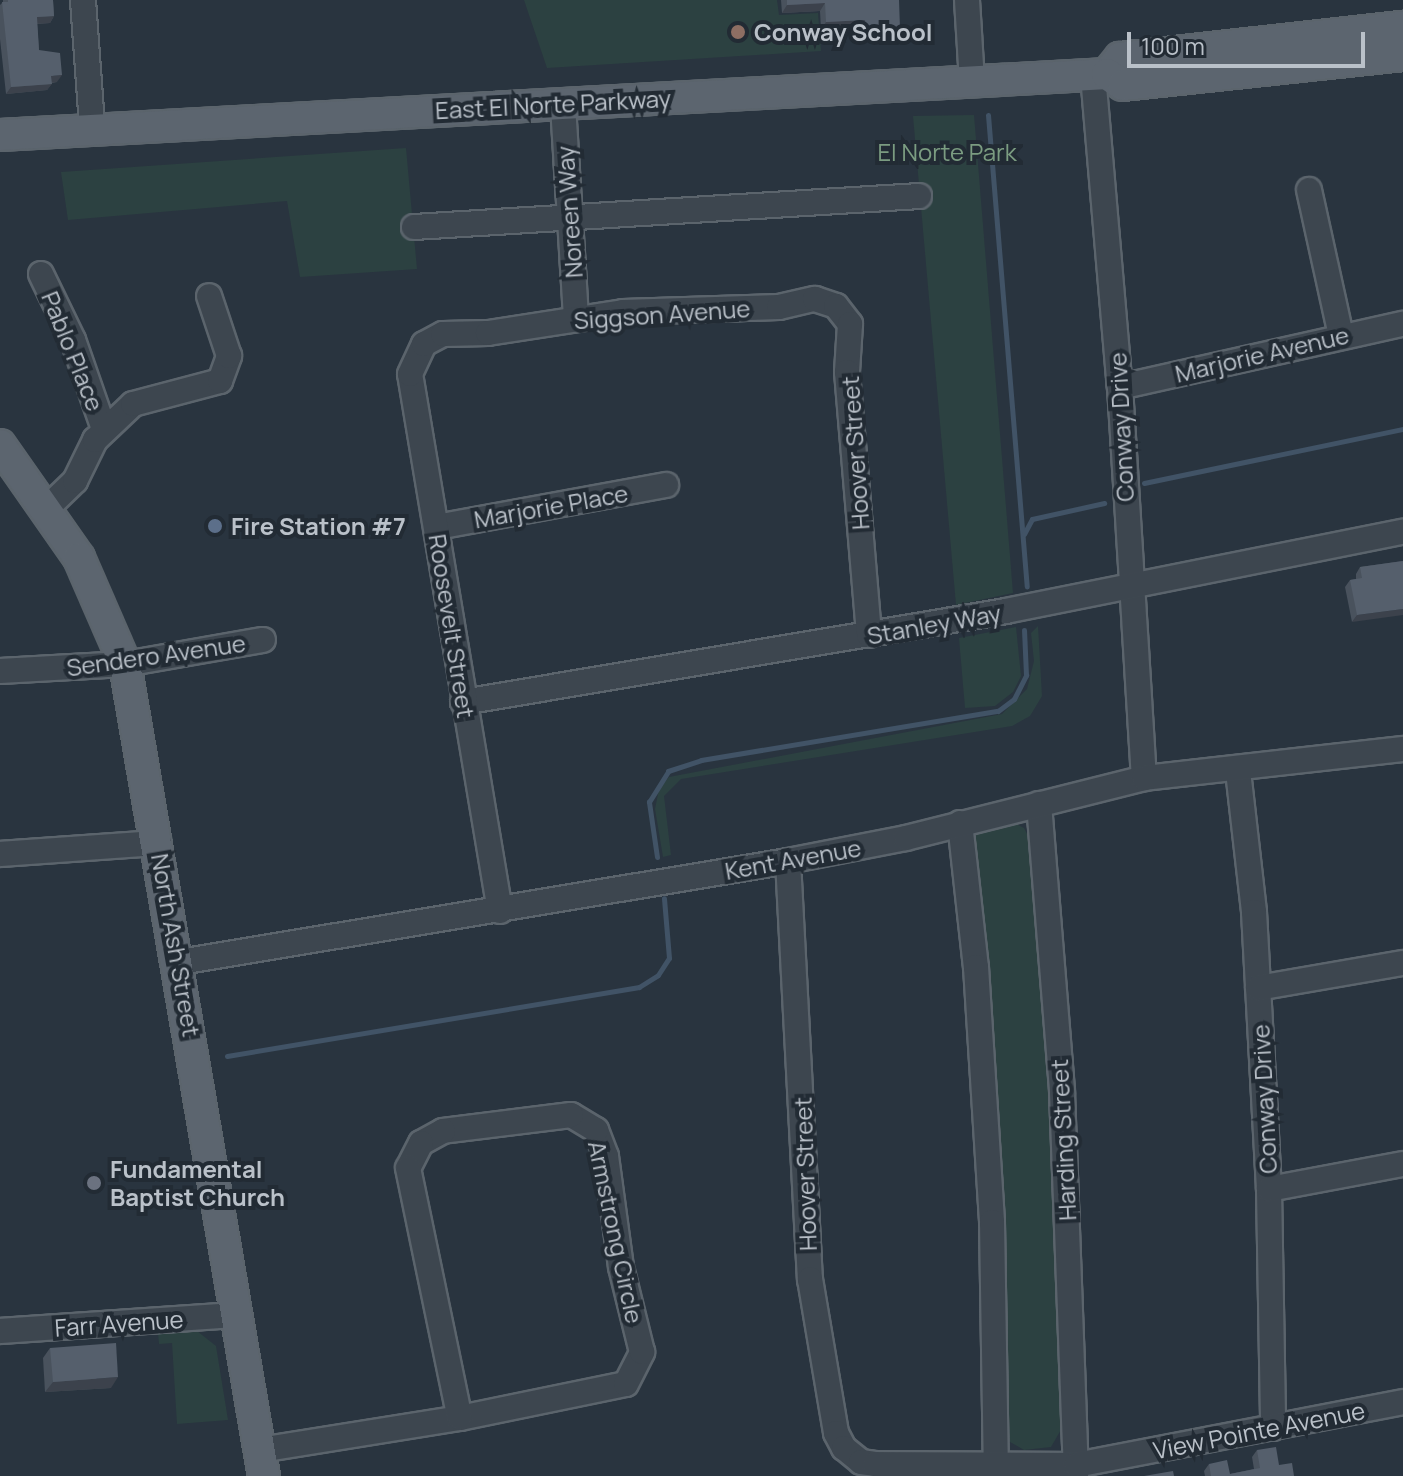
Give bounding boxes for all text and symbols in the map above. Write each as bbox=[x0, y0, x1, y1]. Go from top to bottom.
scale bar bbox=[1131, 16, 1369, 66]
place label: Conway School bbox=[754, 18, 932, 46]
marker: Conway School bbox=[729, 23, 747, 41]
text: 100 m bbox=[1141, 29, 1205, 62]
street label: East El Norte Parkway bbox=[434, 83, 672, 125]
park label: El Norte Park bbox=[877, 138, 1017, 166]
street label: Noreen Way bbox=[550, 145, 588, 279]
street label: Pablo Place bbox=[36, 287, 110, 415]
street label: Siggson Avenue bbox=[573, 293, 751, 335]
street label: Marjorie Avenue bbox=[1172, 320, 1352, 388]
street label: Conway Drive bbox=[1103, 352, 1139, 502]
street label: Hoover Street bbox=[835, 375, 875, 531]
street label: Marjorie Place bbox=[472, 478, 630, 534]
place label: Fire Station #7 bbox=[231, 512, 406, 540]
marker: Fire Station #7 bbox=[206, 517, 224, 535]
street label: Roosevelt Street bbox=[423, 532, 481, 720]
street label: Stanley Way bbox=[865, 598, 1003, 650]
street label: Sendero Avenue bbox=[65, 628, 247, 682]
street label: Kent Avenue bbox=[723, 833, 863, 885]
street label: North Ash Street bbox=[146, 851, 206, 1039]
street label: Conway Drive bbox=[1246, 1024, 1282, 1174]
street label: Harding Street bbox=[1044, 1058, 1082, 1222]
street label: Hoover Street bbox=[788, 1097, 822, 1251]
street label: Armstrong Circle bbox=[583, 1138, 649, 1326]
place label: Fundamental Baptist Church bbox=[110, 1155, 285, 1211]
marker: Fundamental Baptist Church bbox=[85, 1174, 103, 1192]
street label: Farr Avenue bbox=[54, 1304, 184, 1342]
street label: View Pointe Avenue bbox=[1151, 1395, 1367, 1465]

